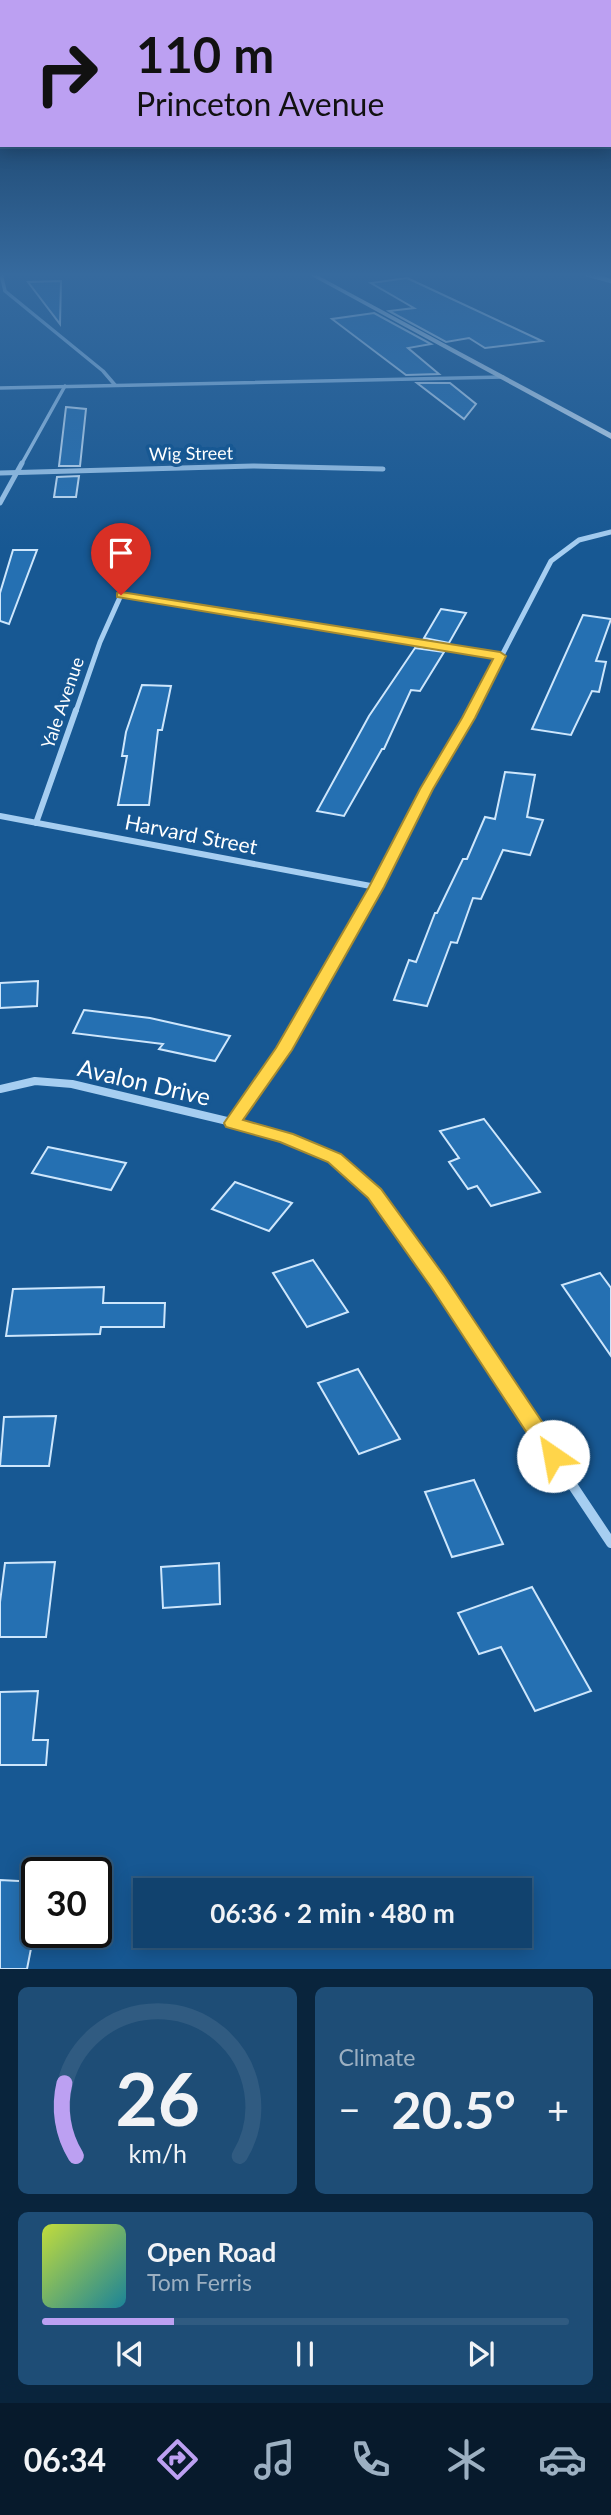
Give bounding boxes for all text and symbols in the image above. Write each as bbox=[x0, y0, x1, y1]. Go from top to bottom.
text: 110 m bbox=[136, 25, 274, 83]
icon: right bbox=[21, 28, 112, 119]
text: Princeton Avenue bbox=[136, 84, 384, 123]
street label: Wig Street bbox=[149, 441, 234, 465]
pin bbox=[91, 523, 151, 595]
icon: arrive bbox=[102, 534, 140, 572]
street label: Yale Avenue bbox=[36, 654, 88, 751]
street label: Harvard Street bbox=[123, 808, 260, 859]
street label: Avalon Drive bbox=[75, 1052, 214, 1111]
position arrow bbox=[516, 1419, 590, 1493]
speed limit sign: 30 bbox=[21, 1857, 112, 1948]
text: 06:36 · 2 min · 480 m bbox=[210, 1897, 455, 1929]
text: Climate bbox=[339, 2043, 415, 2071]
text: 26 bbox=[115, 2055, 199, 2143]
text: 20.5° bbox=[392, 2078, 516, 2140]
text: − bbox=[339, 2086, 361, 2132]
text: + bbox=[547, 2086, 569, 2132]
text: km/h bbox=[128, 2138, 187, 2168]
text: Open Road bbox=[147, 2236, 276, 2268]
text: Tom Ferris bbox=[147, 2268, 252, 2296]
icon: previous bbox=[111, 2335, 149, 2373]
icon: pause bbox=[286, 2335, 324, 2373]
icon: next bbox=[462, 2335, 500, 2373]
icon: directions bbox=[153, 2435, 202, 2484]
icon: music bbox=[250, 2435, 299, 2484]
icon: phone bbox=[346, 2435, 395, 2484]
icon: climate bbox=[442, 2435, 491, 2484]
icon: car bbox=[538, 2435, 587, 2484]
text: 06:34 bbox=[24, 2440, 106, 2479]

